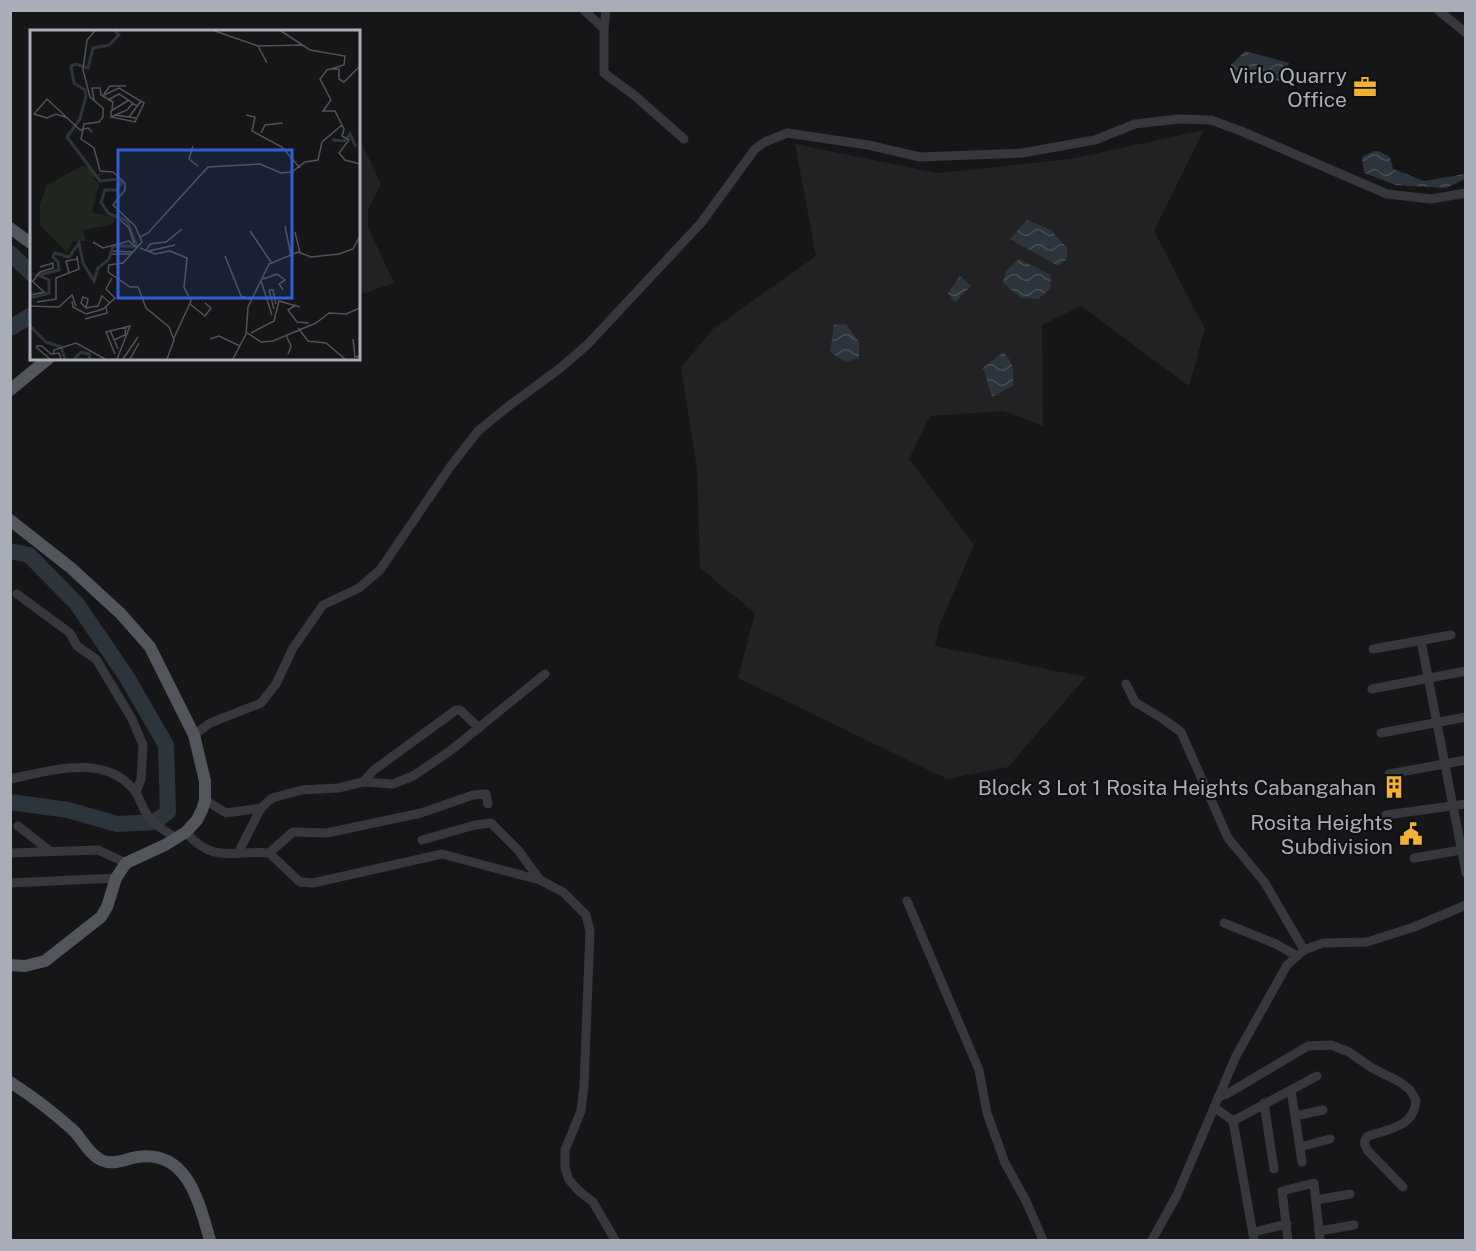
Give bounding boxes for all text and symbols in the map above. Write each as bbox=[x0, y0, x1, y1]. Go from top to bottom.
inset map bbox=[30, 30, 360, 360]
place label: Virlo Quarry Office bbox=[1229, 63, 1347, 112]
office icon: Virlo Quarry Office bbox=[1352, 74, 1378, 100]
building icon: Block 3 Lot 1 Rosita Heights Cabangahan bbox=[1381, 774, 1407, 800]
place label: Block 3 Lot 1 Rosita Heights Cabangahan bbox=[978, 775, 1376, 800]
place label: Rosita Heights Subdivision bbox=[1250, 810, 1393, 859]
public building icon: Rosita Heights Subdivision bbox=[1398, 821, 1424, 847]

